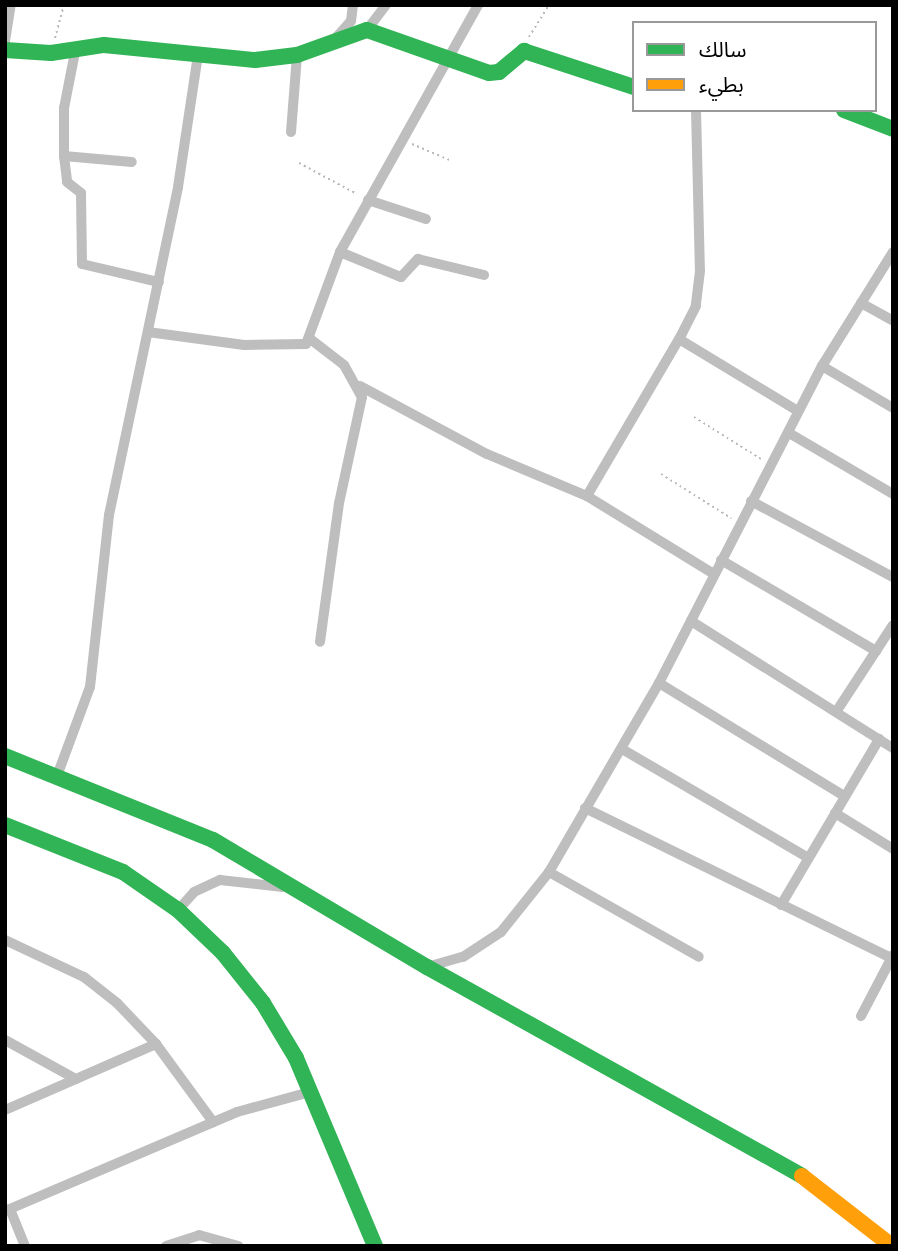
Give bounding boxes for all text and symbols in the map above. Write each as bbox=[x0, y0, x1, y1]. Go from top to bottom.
legend bbox=[632, 21, 877, 112]
text: سالك bbox=[699, 37, 746, 61]
text: بطيء bbox=[699, 72, 744, 96]

